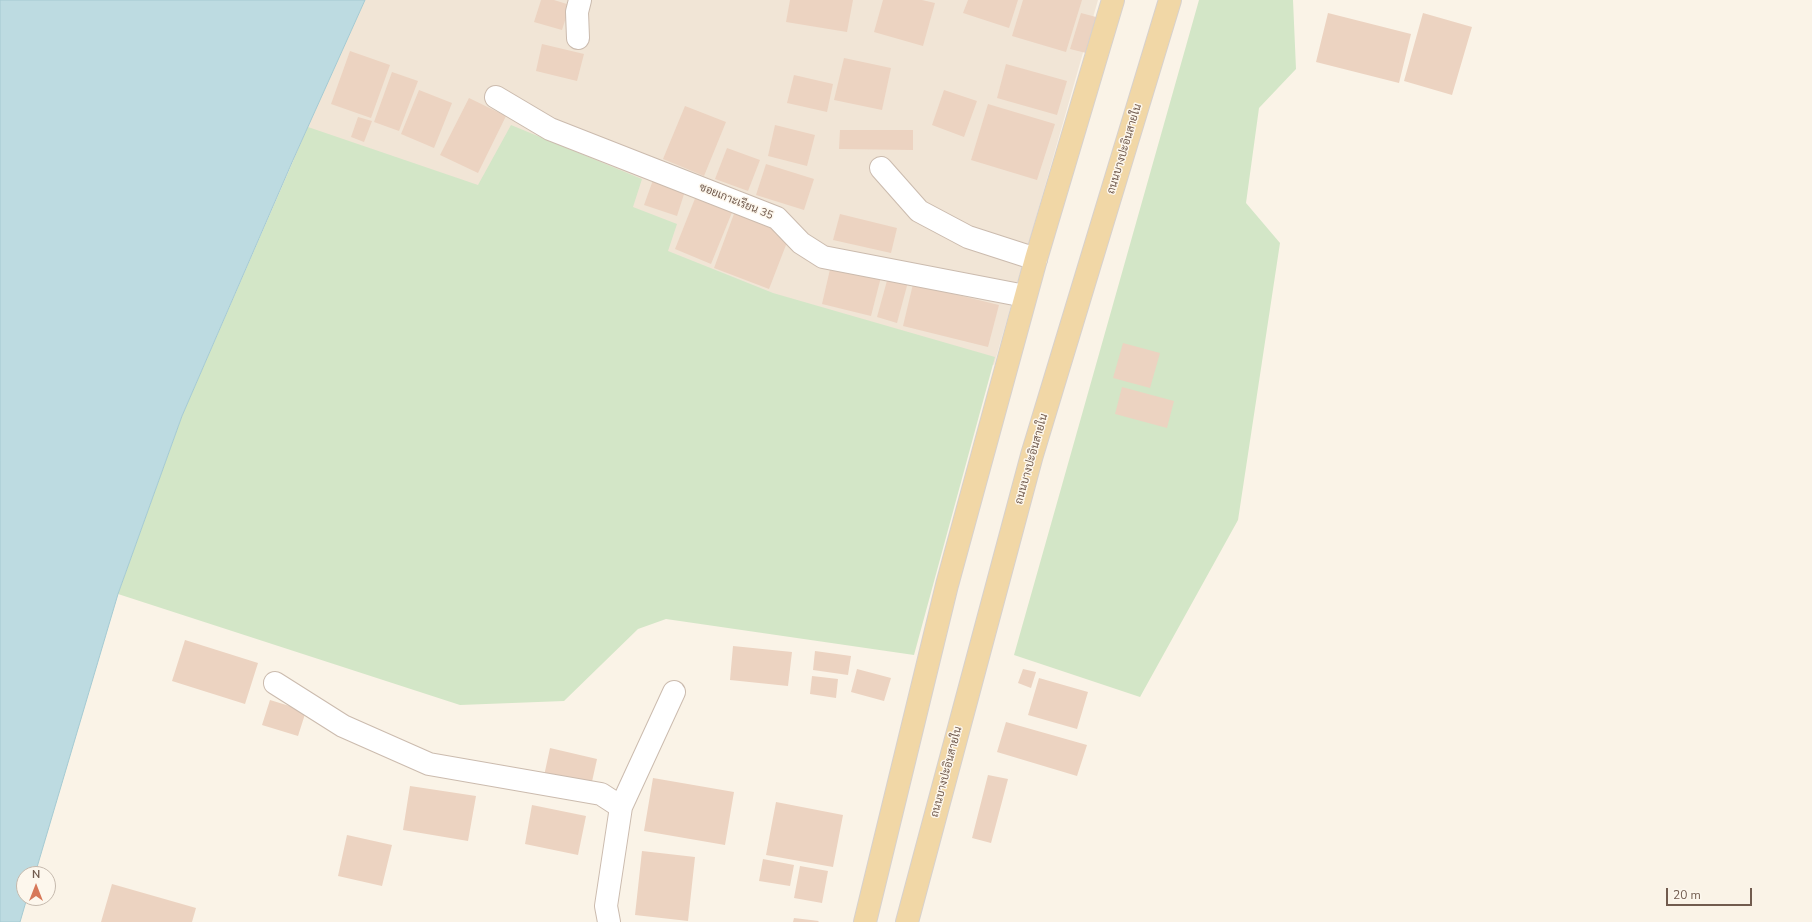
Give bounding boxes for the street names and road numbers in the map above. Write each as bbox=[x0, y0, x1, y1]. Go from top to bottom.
street label: ถนนบางปะอินสายใน bbox=[1105, 102, 1145, 196]
street label: ซอยเกาะเรียน 35 bbox=[697, 181, 775, 223]
street label: ถนนบางปะอินสายใน bbox=[1013, 412, 1051, 506]
street label: ถนนบางปะอินสายใน bbox=[929, 725, 965, 819]

